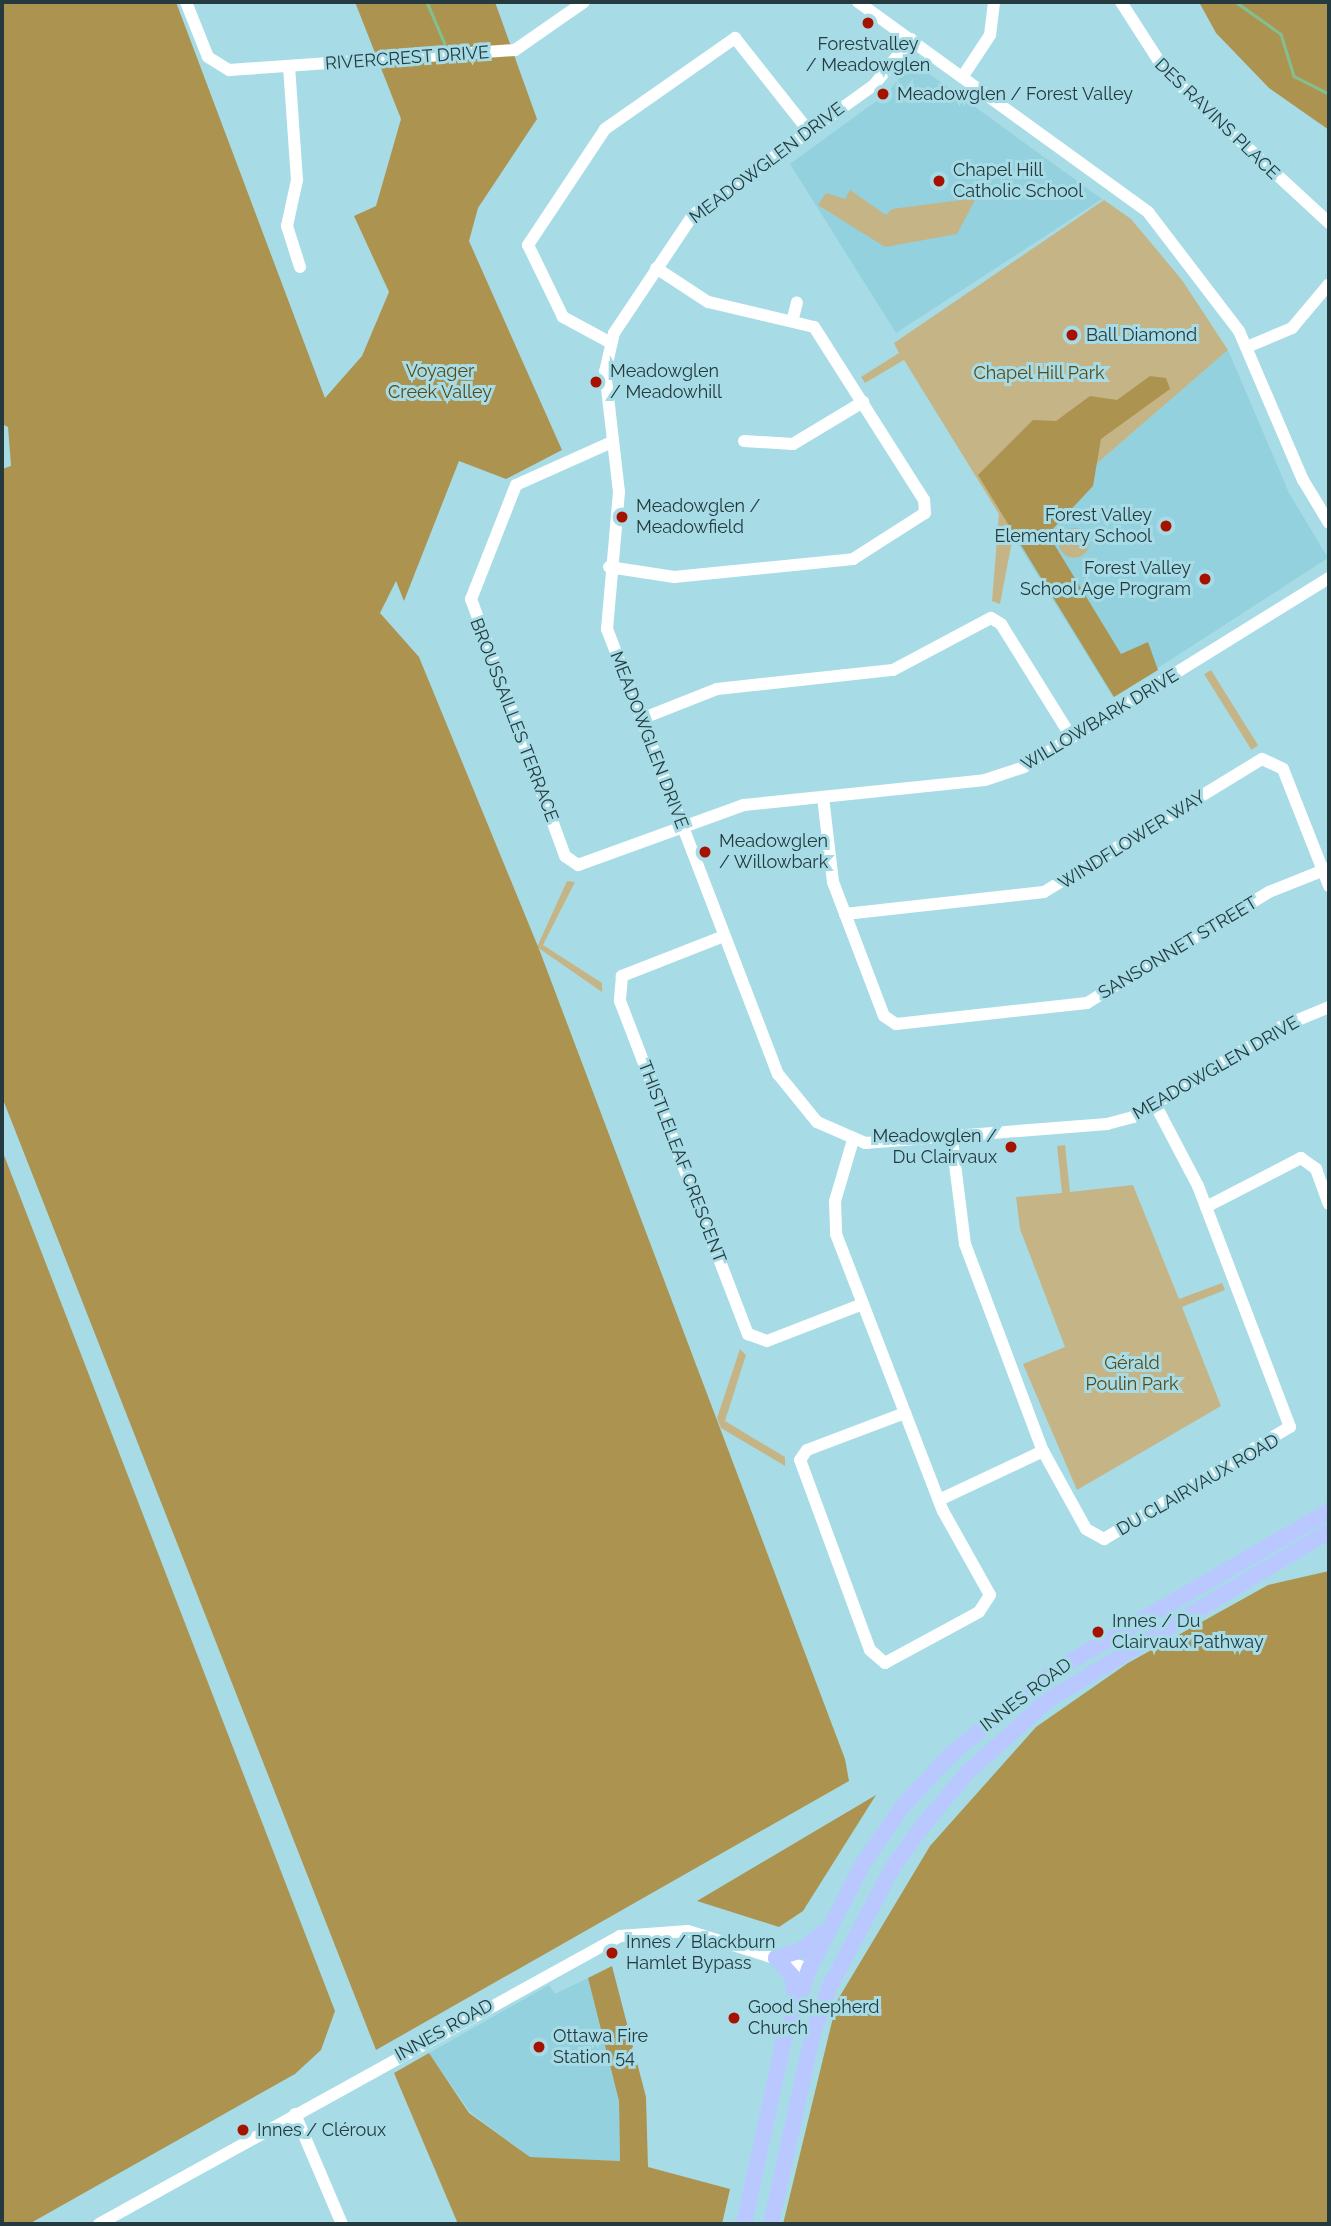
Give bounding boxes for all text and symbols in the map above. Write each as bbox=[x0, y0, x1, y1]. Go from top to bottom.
marker: Forestvalley / Meadowglen bbox=[860, 15, 876, 31]
place label: Forestvalley / Meadowglen bbox=[806, 34, 930, 76]
street label: RIVERCREST DRIVE bbox=[324, 41, 490, 75]
street label: DES RAVINS PLACE bbox=[1150, 54, 1284, 184]
place label: Meadowglen / Forest Valley bbox=[897, 83, 1134, 105]
marker: Meadowglen / Forest Valley bbox=[875, 86, 891, 102]
street label: MEADOWGLEN DRIVE bbox=[685, 98, 849, 228]
place label: Chapel Hill Catholic School bbox=[953, 160, 1083, 202]
marker: Chapel Hill Catholic School bbox=[931, 173, 947, 189]
place label: Ball Diamond bbox=[1086, 324, 1198, 346]
marker: Ball Diamond bbox=[1064, 327, 1080, 343]
park label: Voyager Creek Valley bbox=[388, 361, 492, 404]
place label: Meadowglen / Meadowhill bbox=[610, 361, 722, 404]
park label: Chapel Hill Park bbox=[973, 362, 1105, 384]
marker: Meadowglen / Meadowhill bbox=[588, 374, 604, 390]
place label: Meadowglen / Meadowfield bbox=[636, 496, 760, 538]
place label: Forest Valley Elementary School bbox=[994, 505, 1152, 548]
marker: Meadowglen / Meadowfield bbox=[614, 509, 630, 525]
marker: Forest Valley Elementary School bbox=[1158, 518, 1174, 534]
place label: Forest Valley School Age Program bbox=[1019, 558, 1191, 600]
marker: Forest Valley School Age Program bbox=[1197, 571, 1213, 587]
street label: BROUSSAILLES TERRACE bbox=[465, 615, 563, 825]
street label: MEADOWGLEN DRIVE bbox=[605, 648, 693, 832]
street label: WILLOWBARK DRIVE bbox=[1017, 664, 1183, 776]
street label: WINDFLOWER WAY bbox=[1054, 786, 1210, 894]
place label: Meadowglen / Willowbark bbox=[719, 831, 829, 874]
marker: Meadowglen / Willowbark bbox=[697, 844, 713, 860]
street label: SANSONNET STREET bbox=[1094, 892, 1262, 1004]
street label: MEADOWGLEN DRIVE bbox=[1129, 1012, 1303, 1124]
street label: THISTLELEAF CRESCENT bbox=[633, 1058, 731, 1266]
place label: Meadowglen / Du Clairvaux bbox=[873, 1126, 997, 1168]
marker: Meadowglen / Du Clairvaux bbox=[1003, 1139, 1019, 1155]
park label: Gérald Poulin Park bbox=[1085, 1353, 1179, 1396]
street label: DU CLAIRVAUX ROAD bbox=[1113, 1430, 1283, 1540]
place label: Innes / Du Clairvaux Pathway bbox=[1112, 1611, 1264, 1654]
marker: Innes / Du Clairvaux Pathway bbox=[1090, 1624, 1106, 1640]
street label: INNES ROAD bbox=[976, 1654, 1076, 1736]
place label: Innes / Blackburn Hamlet Bypass bbox=[626, 1932, 775, 1974]
marker: Innes / Blackburn Hamlet Bypass bbox=[604, 1945, 620, 1961]
street label: INNES ROAD bbox=[391, 1994, 497, 2066]
place label: Good Shepherd Church bbox=[748, 1997, 880, 2039]
marker: Good Shepherd Church bbox=[726, 2010, 742, 2026]
place label: Ottawa Fire Station 54 bbox=[553, 2026, 648, 2068]
marker: Ottawa Fire Station 54 bbox=[531, 2039, 547, 2055]
place label: Innes / Cléroux bbox=[257, 2119, 386, 2141]
marker: Innes / Cléroux bbox=[235, 2122, 251, 2138]

